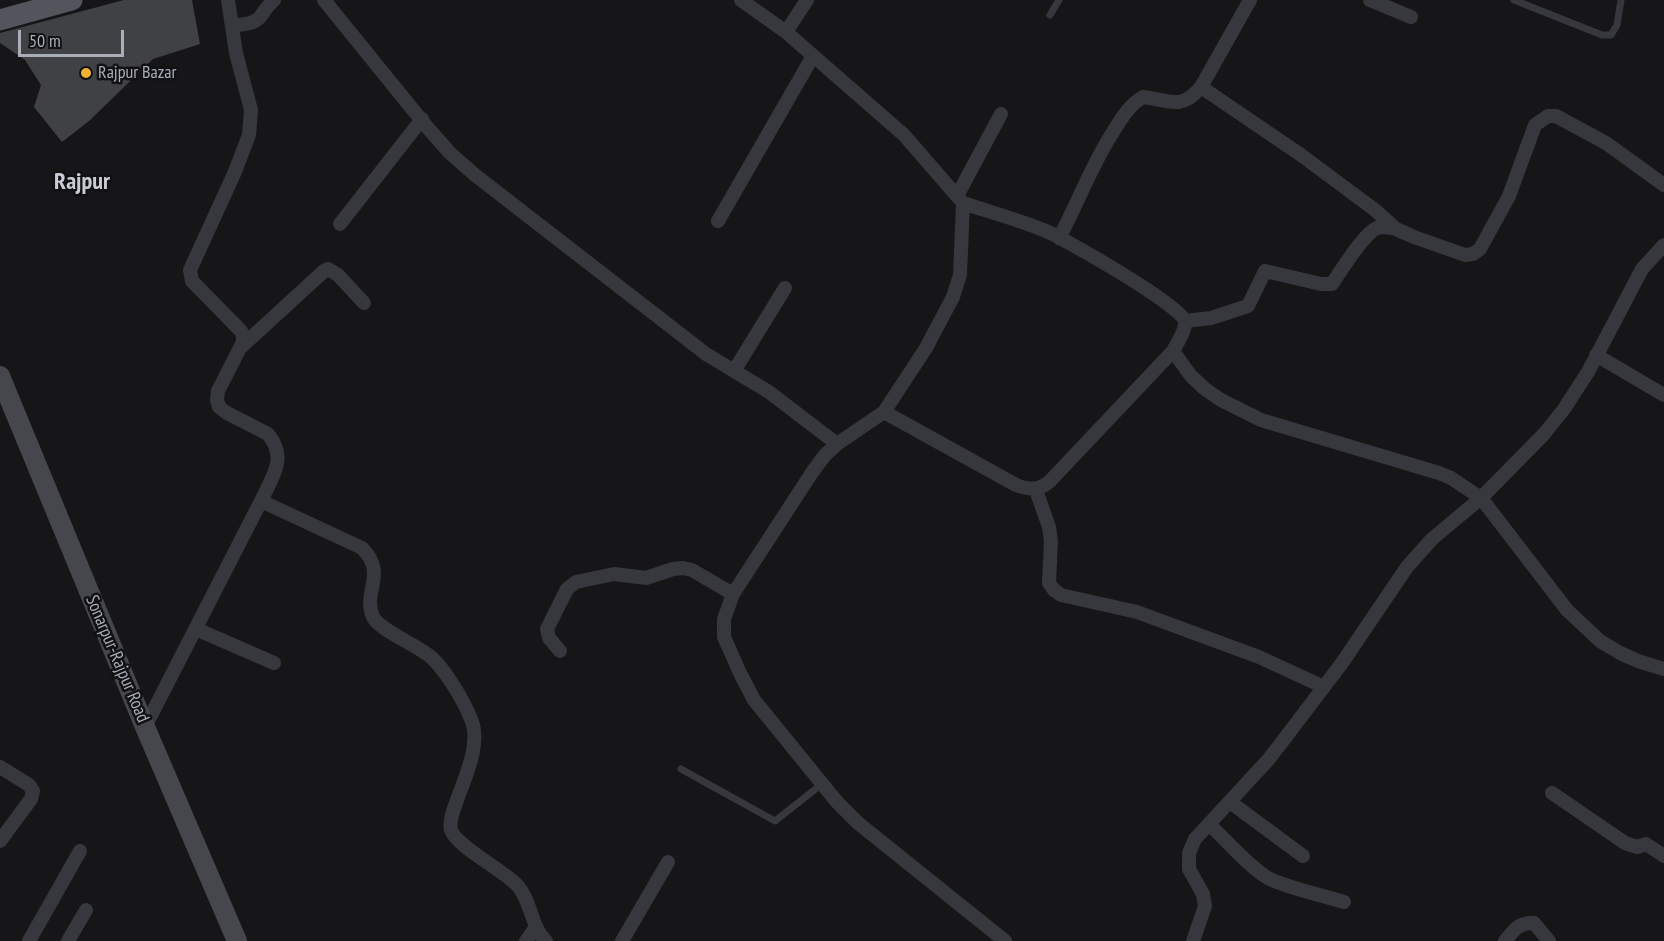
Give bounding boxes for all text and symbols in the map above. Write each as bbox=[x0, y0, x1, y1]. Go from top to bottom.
scale bar bbox=[21, 18, 128, 56]
text: 50 m bbox=[29, 29, 61, 52]
place label: Rajpur Bazar bbox=[98, 62, 176, 84]
marker: Rajpur Bazar bbox=[79, 66, 93, 80]
district label: Rajpur bbox=[54, 168, 110, 196]
street label: Sonarpur-Rajpur Road bbox=[80, 592, 154, 726]

